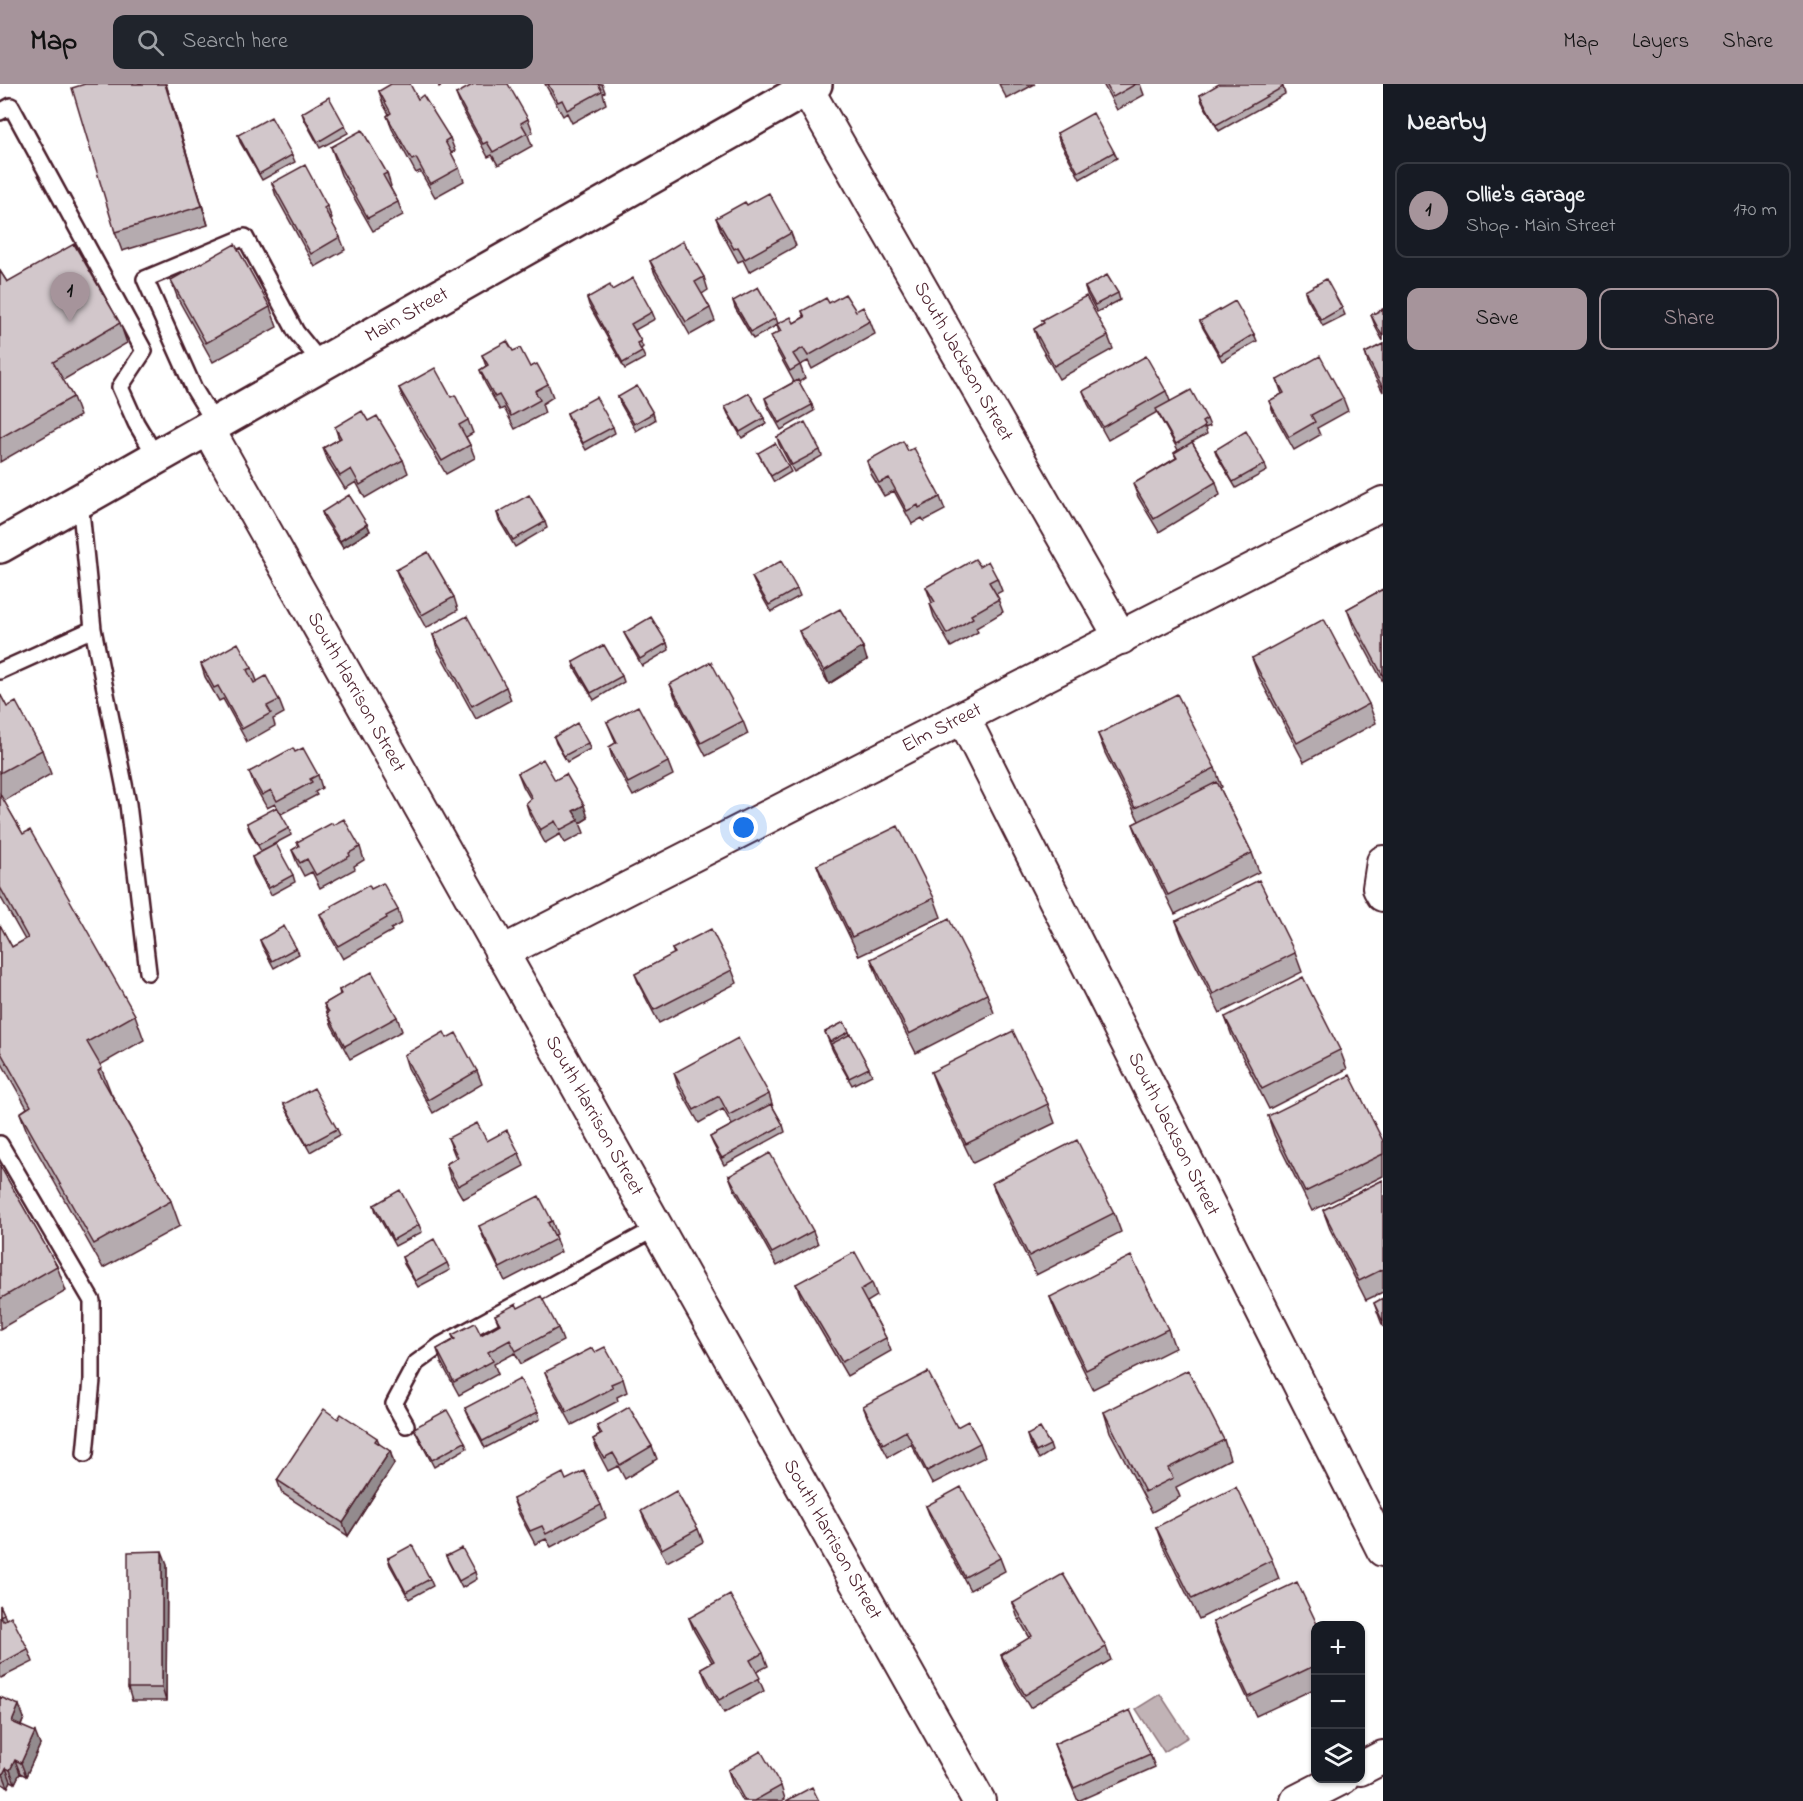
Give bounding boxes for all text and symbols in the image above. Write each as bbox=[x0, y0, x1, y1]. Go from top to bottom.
search box bbox=[113, 15, 533, 69]
text: Map bbox=[30, 22, 77, 63]
icon: search bbox=[134, 26, 167, 59]
text: Search here bbox=[182, 26, 288, 58]
text: Map bbox=[1563, 27, 1599, 57]
text: Layers bbox=[1632, 27, 1689, 57]
text: Share bbox=[1722, 27, 1773, 57]
text: Nearby bbox=[1407, 104, 1486, 142]
text: Ollie's Garage bbox=[1466, 180, 1585, 212]
text: 1 bbox=[1425, 196, 1432, 225]
text: 170 m bbox=[1733, 196, 1777, 225]
text: Shop · Main Street bbox=[1466, 212, 1616, 241]
pin: 1 bbox=[50, 272, 90, 322]
street label: South Jackson Street bbox=[906, 276, 1020, 447]
street label: Main Street bbox=[360, 280, 454, 350]
button: Save bbox=[1407, 288, 1587, 350]
button: Share bbox=[1599, 288, 1779, 350]
street label: South Harrison Street bbox=[299, 607, 413, 778]
street label: Elm Street bbox=[897, 695, 987, 761]
your location bbox=[729, 813, 758, 842]
street label: South Harrison Street bbox=[537, 1030, 651, 1202]
street label: South Jackson Street bbox=[1120, 1047, 1227, 1221]
street label: South Harrison Street bbox=[775, 1454, 889, 1626]
map controls bbox=[1311, 1621, 1365, 1783]
button: + bbox=[1311, 1621, 1365, 1675]
button: − bbox=[1311, 1675, 1365, 1729]
button: layers bbox=[1311, 1729, 1365, 1783]

